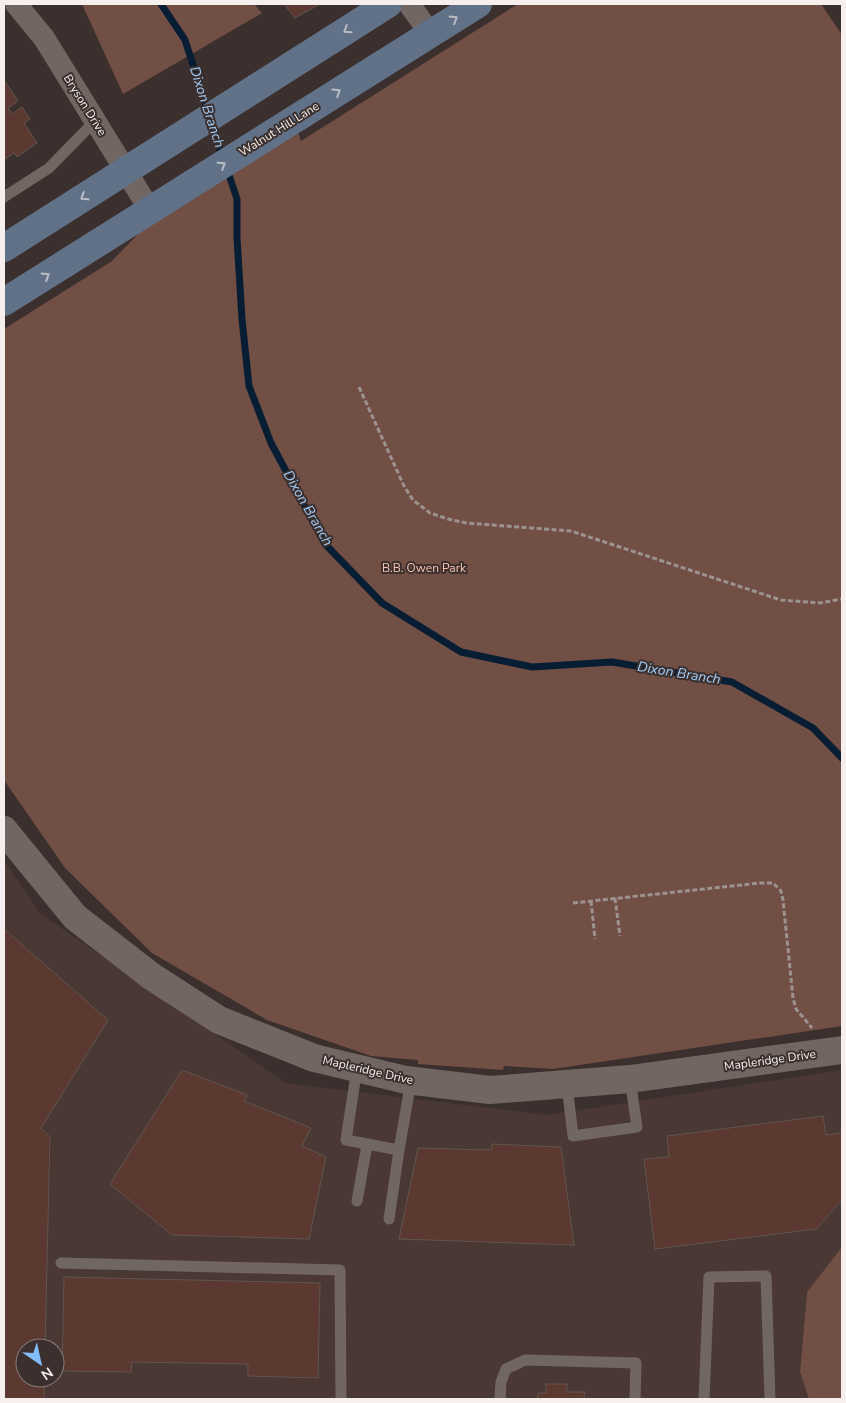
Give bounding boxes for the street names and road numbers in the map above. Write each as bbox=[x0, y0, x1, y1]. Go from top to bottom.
street label: Bryson Drive bbox=[60, 71, 110, 139]
street label: Walnut Hill Lane bbox=[236, 98, 322, 160]
street label: Mapleridge Drive bbox=[723, 1046, 817, 1074]
street label: Mapleridge Drive bbox=[321, 1052, 415, 1088]

